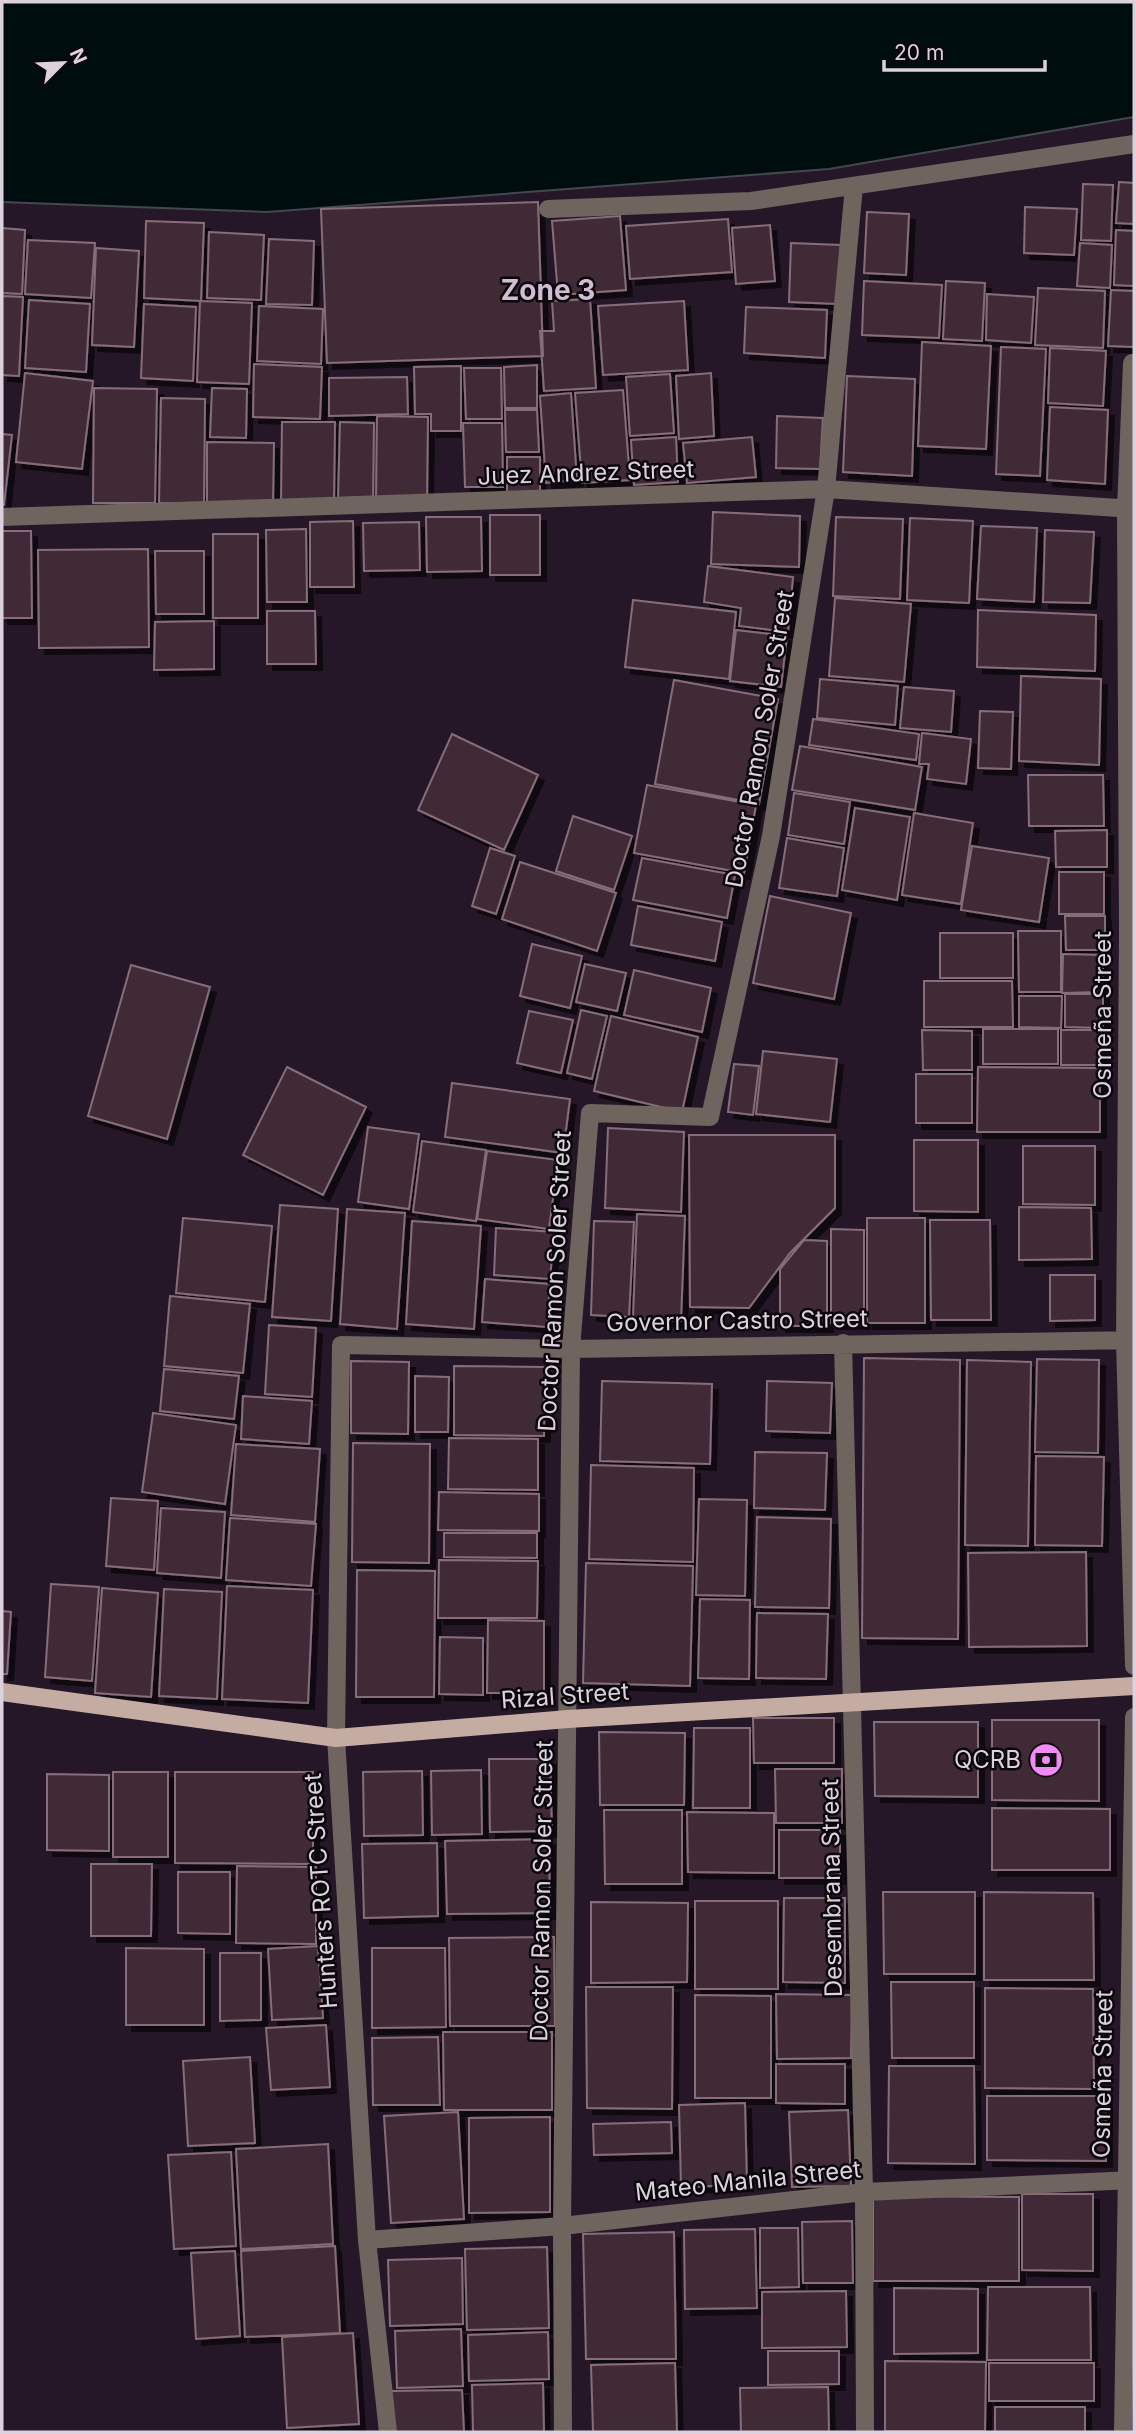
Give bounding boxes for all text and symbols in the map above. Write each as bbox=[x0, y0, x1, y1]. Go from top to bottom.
north arrow bbox=[28, 28, 98, 98]
scale bar bbox=[884, 28, 1045, 72]
text: 20 m bbox=[894, 40, 944, 65]
text: N bbox=[65, 45, 92, 68]
district label: Zone 3 bbox=[501, 273, 595, 307]
street label: Juez Andrez Street bbox=[477, 454, 695, 491]
street label: Doctor Ramon Soler Street bbox=[719, 588, 800, 890]
street label: Osmeña Street bbox=[1088, 931, 1117, 1099]
street label: Doctor Ramon Soler Street bbox=[532, 1130, 577, 1432]
street label: Governor Castro Street bbox=[606, 1304, 868, 1337]
street label: Rizal Street bbox=[500, 1677, 630, 1714]
street label: Doctor Ramon Soler Street bbox=[524, 1740, 559, 2042]
bank icon: QCRB bbox=[1027, 1741, 1065, 1779]
place label: QCRB bbox=[954, 1745, 1021, 1774]
street label: Hunters ROTC Street bbox=[298, 1772, 343, 2010]
street label: Desembrana Street bbox=[815, 1778, 848, 1997]
street label: Osmeña Street bbox=[1087, 1990, 1118, 2158]
street label: Mateo Manila Street bbox=[634, 2154, 862, 2207]

